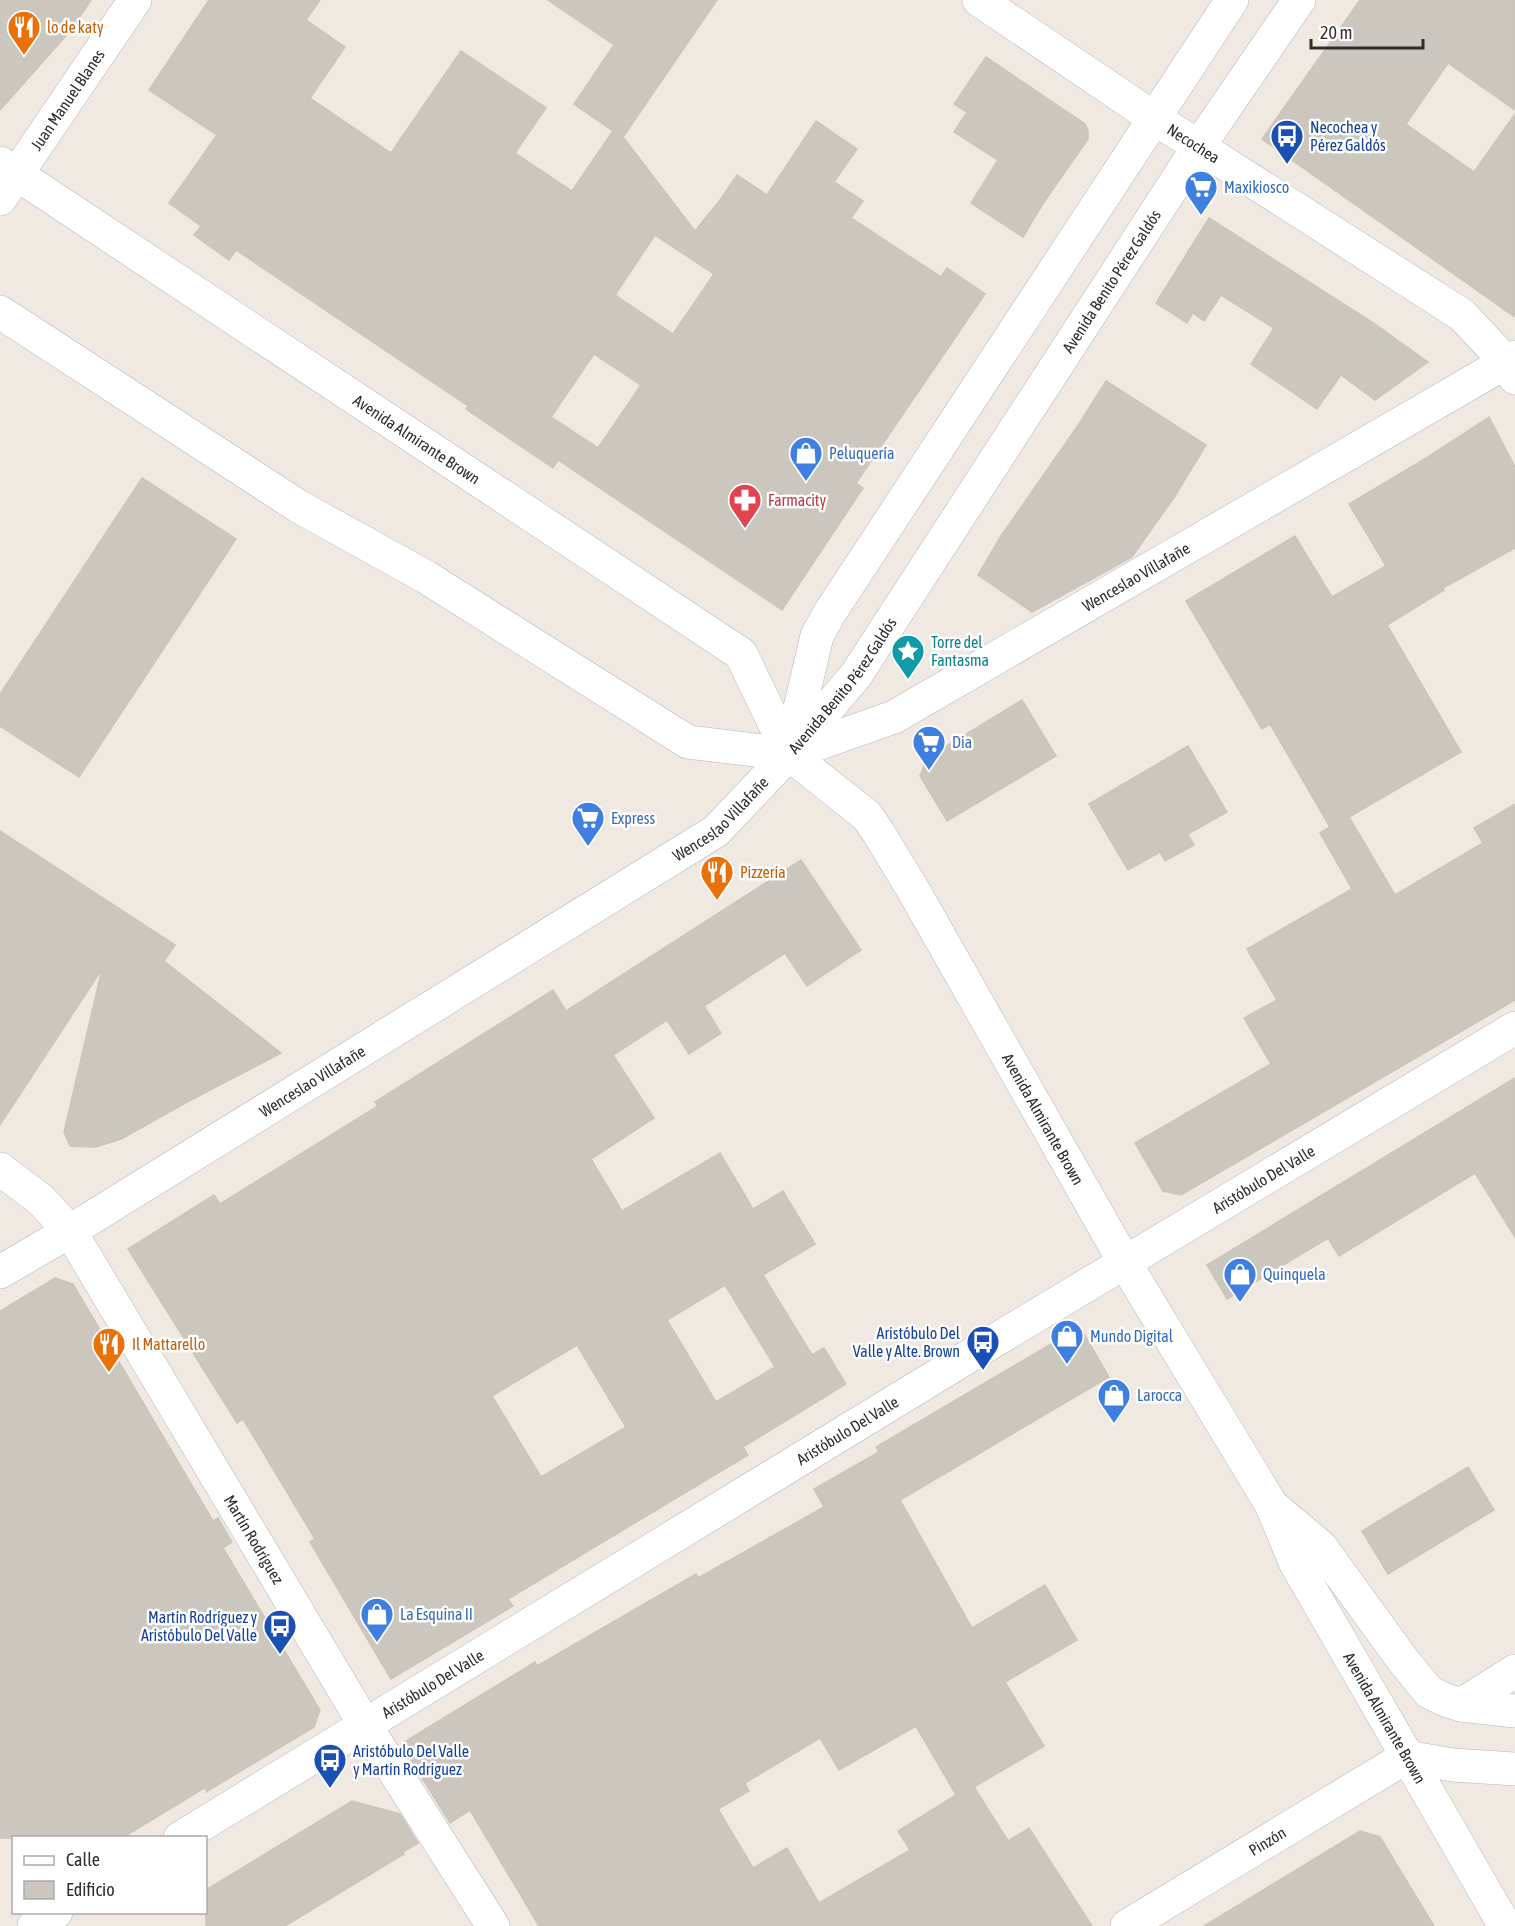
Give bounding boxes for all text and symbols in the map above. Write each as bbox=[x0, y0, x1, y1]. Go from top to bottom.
restaurant icon: lo de katy bbox=[6, 9, 42, 56]
scale bar bbox=[1311, 12, 1424, 50]
place label: lo de katy bbox=[47, 18, 104, 37]
text: 20 m bbox=[1320, 22, 1352, 43]
street label: Juan Manuel Blanes bbox=[27, 46, 108, 153]
bus stop icon: Necochea y Pérez Galdós bbox=[1269, 118, 1305, 165]
place label: Necochea y Pérez Galdós bbox=[1310, 118, 1386, 154]
street label: Necochea bbox=[1164, 120, 1223, 167]
supermarket icon: Maxikiosco bbox=[1183, 169, 1219, 216]
place label: Maxikiosco bbox=[1224, 178, 1289, 196]
street label: Avenida Benito Pérez Galdós bbox=[1059, 206, 1164, 356]
street label: Avenida Almirante Brown bbox=[350, 391, 484, 488]
shop icon: Peluquería bbox=[788, 435, 824, 482]
place label: Peluquería bbox=[829, 444, 894, 463]
pharmacy icon: Farmacity bbox=[727, 482, 763, 529]
place label: Farmacity bbox=[768, 491, 826, 510]
street label: Wenceslao Villafañe bbox=[1079, 539, 1193, 615]
street label: Avenida Benito Pérez Galdós bbox=[785, 614, 900, 757]
place icon: Torre del Fantasma bbox=[890, 633, 926, 680]
place label: Torre del Fantasma bbox=[931, 633, 989, 669]
supermarket icon: Dia bbox=[911, 724, 947, 771]
place label: Dia bbox=[952, 733, 972, 751]
street label: Wenceslao Villafañe bbox=[669, 773, 772, 865]
supermarket icon: Express bbox=[570, 800, 606, 847]
place label: Express bbox=[611, 809, 655, 828]
restaurant icon: Pizzería bbox=[699, 854, 735, 901]
place label: Pizzería bbox=[740, 863, 786, 881]
street label: Wenceslao Villafañe bbox=[256, 1042, 368, 1120]
street label: Avenida Almirante Brown bbox=[999, 1050, 1088, 1188]
street label: Aristóbulo Del Valle bbox=[1209, 1142, 1318, 1217]
shop icon: Quinquela bbox=[1222, 1256, 1258, 1303]
place label: Quinquela bbox=[1263, 1265, 1326, 1284]
shop icon: Mundo Digital bbox=[1049, 1318, 1085, 1365]
place label: Aristóbulo Del Valle y Alte. Brown bbox=[853, 1324, 961, 1361]
bus stop icon: Aristóbulo Del Valle y Alte. Brown bbox=[965, 1324, 1001, 1371]
restaurant icon: Il Mattarello bbox=[91, 1326, 127, 1373]
place label: Mundo Digital bbox=[1090, 1327, 1174, 1346]
place label: Il Mattarello bbox=[132, 1335, 205, 1353]
shop icon: Larocca bbox=[1096, 1377, 1132, 1424]
place label: Larocca bbox=[1137, 1386, 1182, 1404]
street label: Aristóbulo Del Valle bbox=[793, 1392, 902, 1468]
street label: Martín Rodríguez bbox=[221, 1492, 288, 1587]
shop icon: La Esquina II bbox=[359, 1596, 395, 1643]
place label: La Esquina II bbox=[400, 1605, 473, 1624]
place label: Martín Rodríguez y Aristóbulo Del Valle bbox=[141, 1608, 257, 1644]
bus stop icon: Martín Rodríguez y Aristóbulo Del Valle bbox=[262, 1608, 298, 1655]
street label: Aristóbulo Del Valle bbox=[378, 1646, 487, 1722]
street label: Avenida Almirante Brown bbox=[1340, 1649, 1430, 1786]
bus stop icon: Aristóbulo Del Valle y Martín Rodríguez bbox=[312, 1742, 348, 1789]
place label: Aristóbulo Del Valle y Martín Rodríguez bbox=[353, 1742, 469, 1779]
street label: Pinzón bbox=[1246, 1823, 1289, 1859]
legend bbox=[12, 1836, 207, 1914]
text: Calle bbox=[66, 1849, 100, 1870]
text: Edificio bbox=[66, 1879, 115, 1900]

